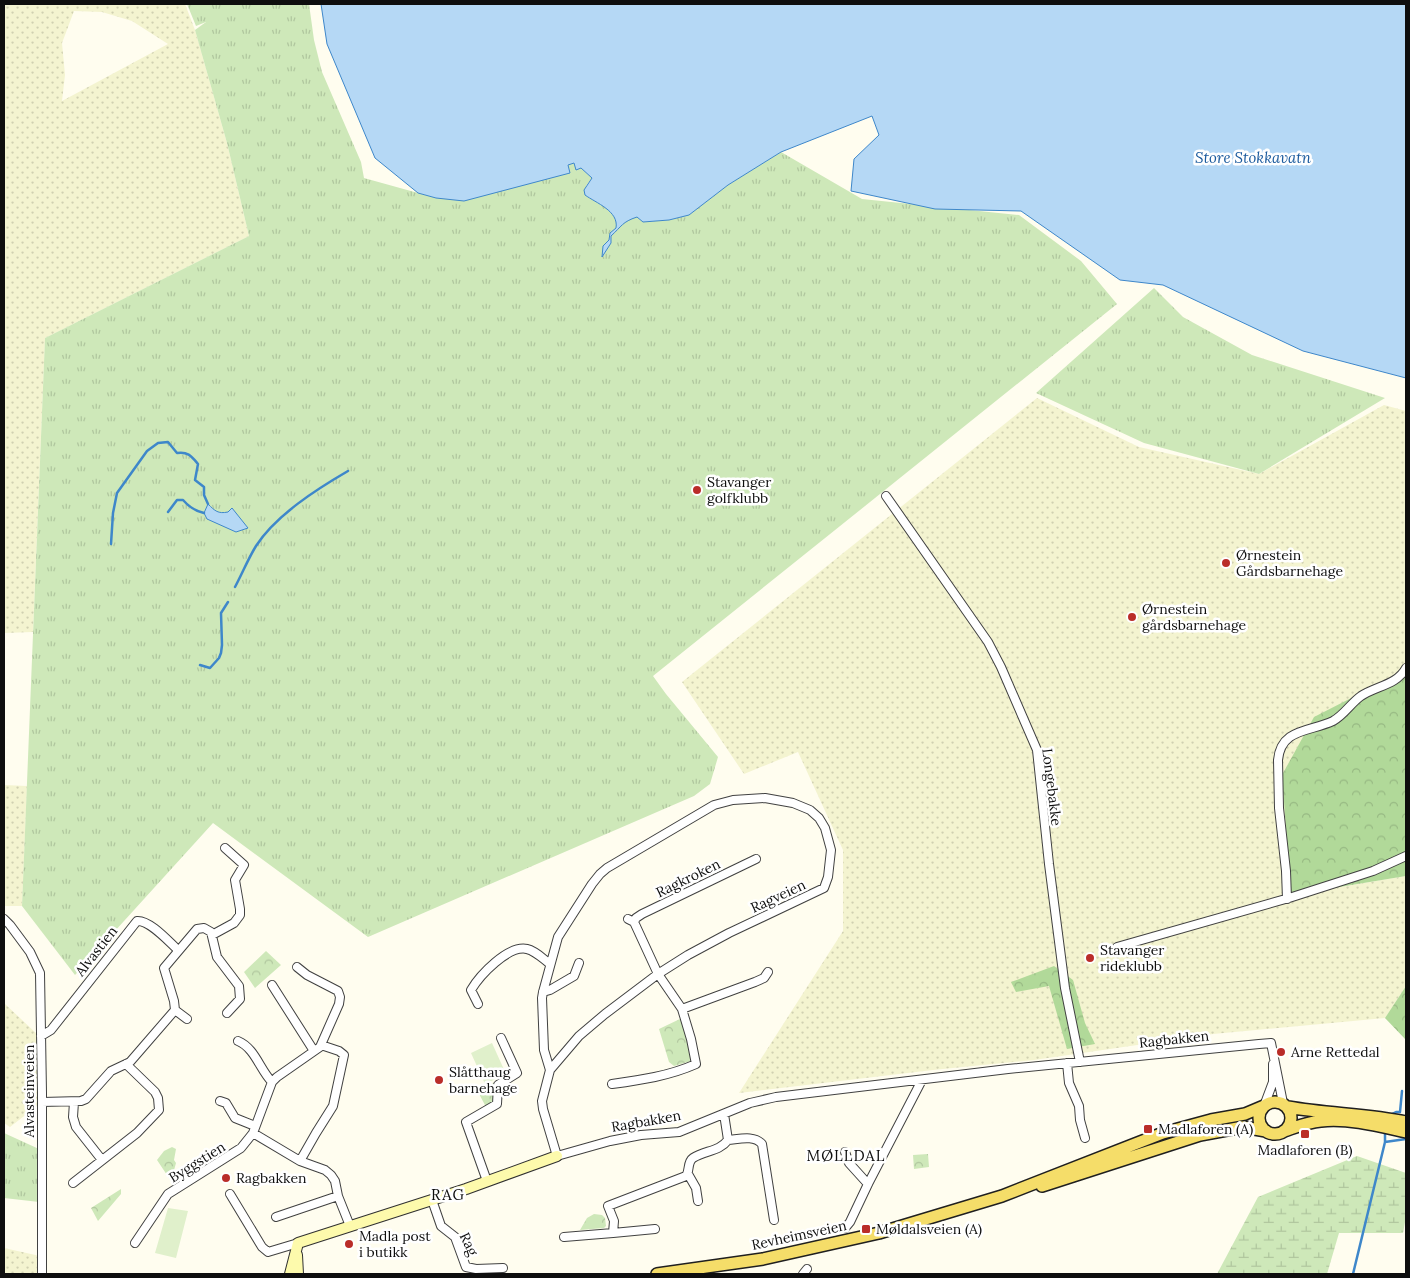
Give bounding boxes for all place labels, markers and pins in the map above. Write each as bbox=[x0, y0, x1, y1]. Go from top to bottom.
place label: Stavanger golfklubb bbox=[707, 473, 771, 507]
marker: Stavanger golfklubb bbox=[691, 484, 703, 496]
place label: Ørnestein Gårdsbarnehage bbox=[1236, 546, 1343, 580]
marker: Ørnestein Gårdsbarnehage bbox=[1220, 557, 1232, 569]
place label: Ørnestein gårdsbarnehage bbox=[1142, 600, 1247, 634]
marker: Ørnestein gårdsbarnehage bbox=[1126, 611, 1138, 623]
place label: Stavanger rideklubb bbox=[1100, 941, 1164, 975]
marker: Stavanger rideklubb bbox=[1084, 952, 1096, 964]
place label: Arne Rettedal bbox=[1290, 1043, 1380, 1061]
marker: Arne Rettedal bbox=[1275, 1046, 1287, 1058]
place label: Slåtthaug barnehage bbox=[449, 1063, 518, 1097]
marker: Slåtthaug barnehage bbox=[433, 1074, 445, 1086]
place label: Madlaforen (A) bbox=[1158, 1120, 1253, 1138]
marker: Madlaforen (A) bbox=[1142, 1123, 1154, 1135]
marker: Madlaforen (B) bbox=[1299, 1128, 1311, 1140]
place label: Madlaforen (B) bbox=[1257, 1141, 1353, 1159]
place label: Ragbakken bbox=[236, 1169, 307, 1187]
marker: Ragbakken bbox=[220, 1172, 232, 1184]
place label: Møldalsveien (A) bbox=[876, 1220, 982, 1238]
marker: Møldalsveien (A) bbox=[860, 1223, 872, 1235]
place label: Madla post i butikk bbox=[359, 1227, 431, 1261]
marker: Madla post i butikk bbox=[343, 1238, 355, 1250]

